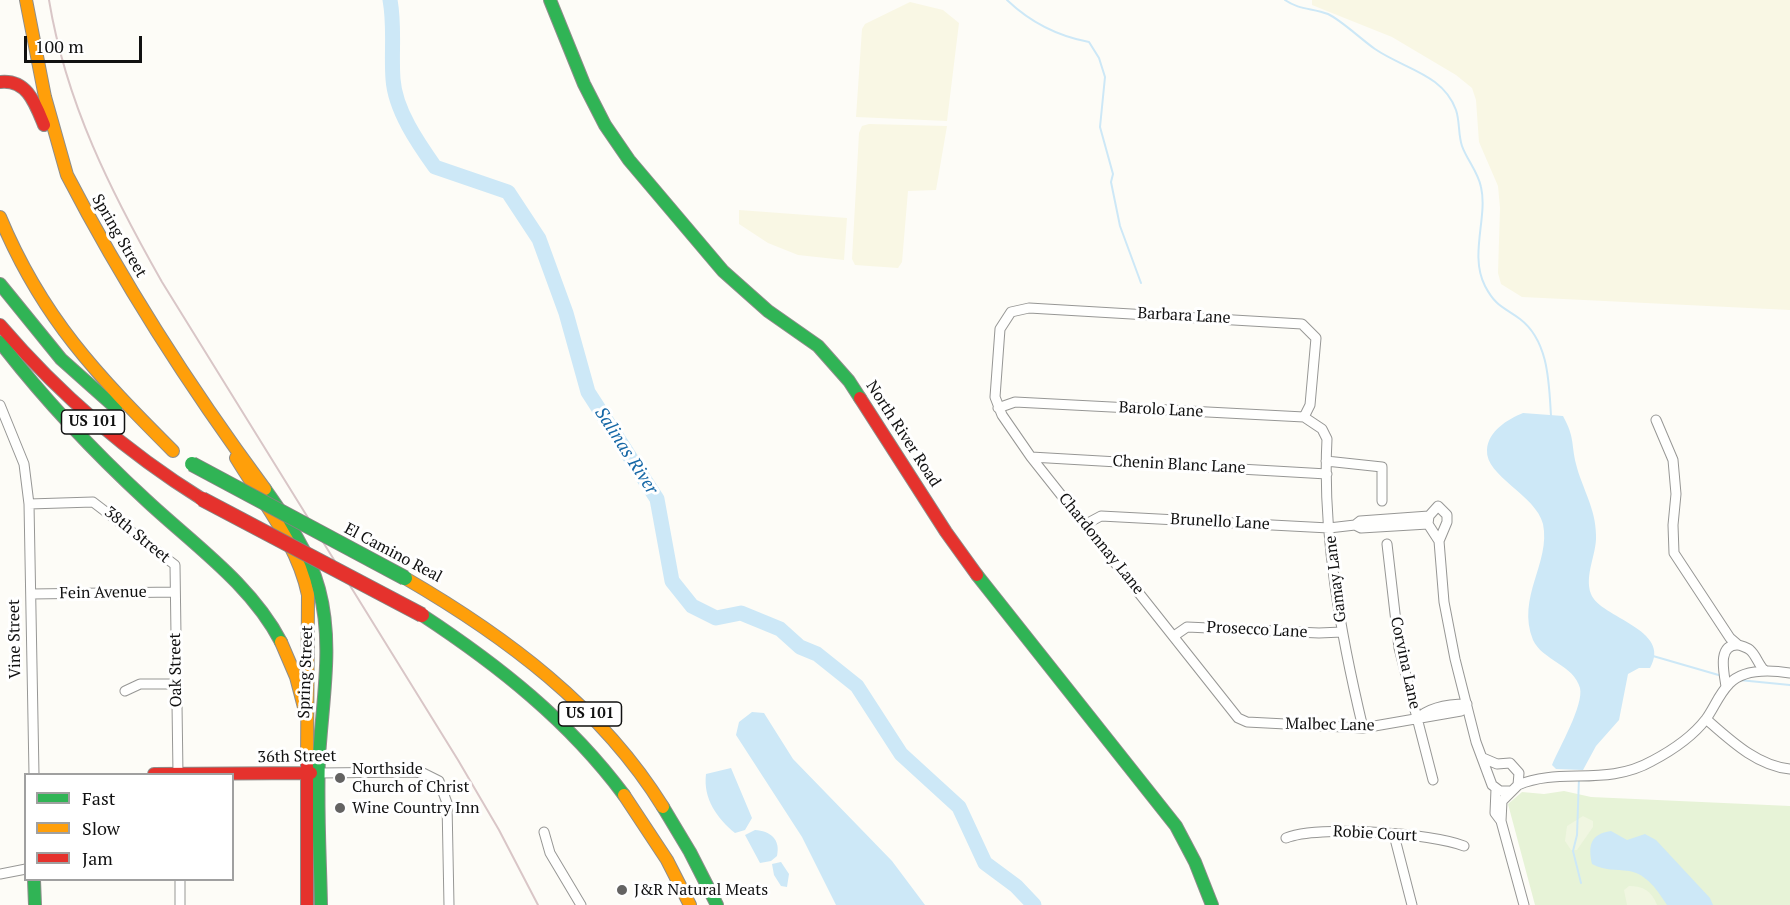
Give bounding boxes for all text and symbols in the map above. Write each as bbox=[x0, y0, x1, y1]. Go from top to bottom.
scale bar bbox=[27, 24, 146, 62]
text: 100 m bbox=[35, 34, 84, 58]
street label: Spring Street bbox=[87, 191, 151, 281]
street label: Barbara Lane bbox=[1137, 304, 1231, 328]
street label: North River Road bbox=[862, 377, 944, 491]
street label: Barolo Lane bbox=[1118, 398, 1204, 422]
water label: Salinas River bbox=[590, 403, 662, 499]
road number: US 101 bbox=[62, 410, 124, 434]
street label: Chenin Blanc Lane bbox=[1112, 452, 1246, 478]
street label: Chardonnay Lane bbox=[1054, 489, 1148, 599]
street label: 38th Street bbox=[100, 503, 174, 567]
street label: Brunello Lane bbox=[1170, 510, 1270, 534]
street label: El Camino Real bbox=[341, 519, 445, 587]
street label: Gamay Lane bbox=[1321, 534, 1351, 624]
street label: Fein Avenue bbox=[59, 583, 147, 603]
street label: Vine Street bbox=[5, 599, 25, 679]
street label: Corvina Lane bbox=[1386, 615, 1424, 711]
street label: Prosecco Lane bbox=[1206, 618, 1308, 642]
street label: Spring Street bbox=[295, 625, 317, 719]
street label: Oak Street bbox=[166, 632, 186, 708]
road number: US 101 bbox=[558, 702, 622, 726]
street label: Malbec Lane bbox=[1285, 715, 1375, 735]
street label: 36th Street bbox=[257, 747, 337, 767]
place label: Northside Church of Christ bbox=[352, 759, 469, 797]
marker: Northside Church of Christ bbox=[333, 771, 347, 785]
legend bbox=[24, 773, 234, 881]
text: Fast bbox=[82, 786, 115, 810]
place label: Wine Country Inn bbox=[352, 798, 480, 818]
marker: Wine Country Inn bbox=[333, 801, 347, 815]
text: Slow bbox=[82, 816, 120, 840]
street label: Robie Court bbox=[1332, 822, 1418, 846]
text: Jam bbox=[82, 846, 113, 870]
place label: J&R Natural Meats bbox=[634, 880, 768, 900]
marker: J&R Natural Meats bbox=[615, 883, 629, 897]

